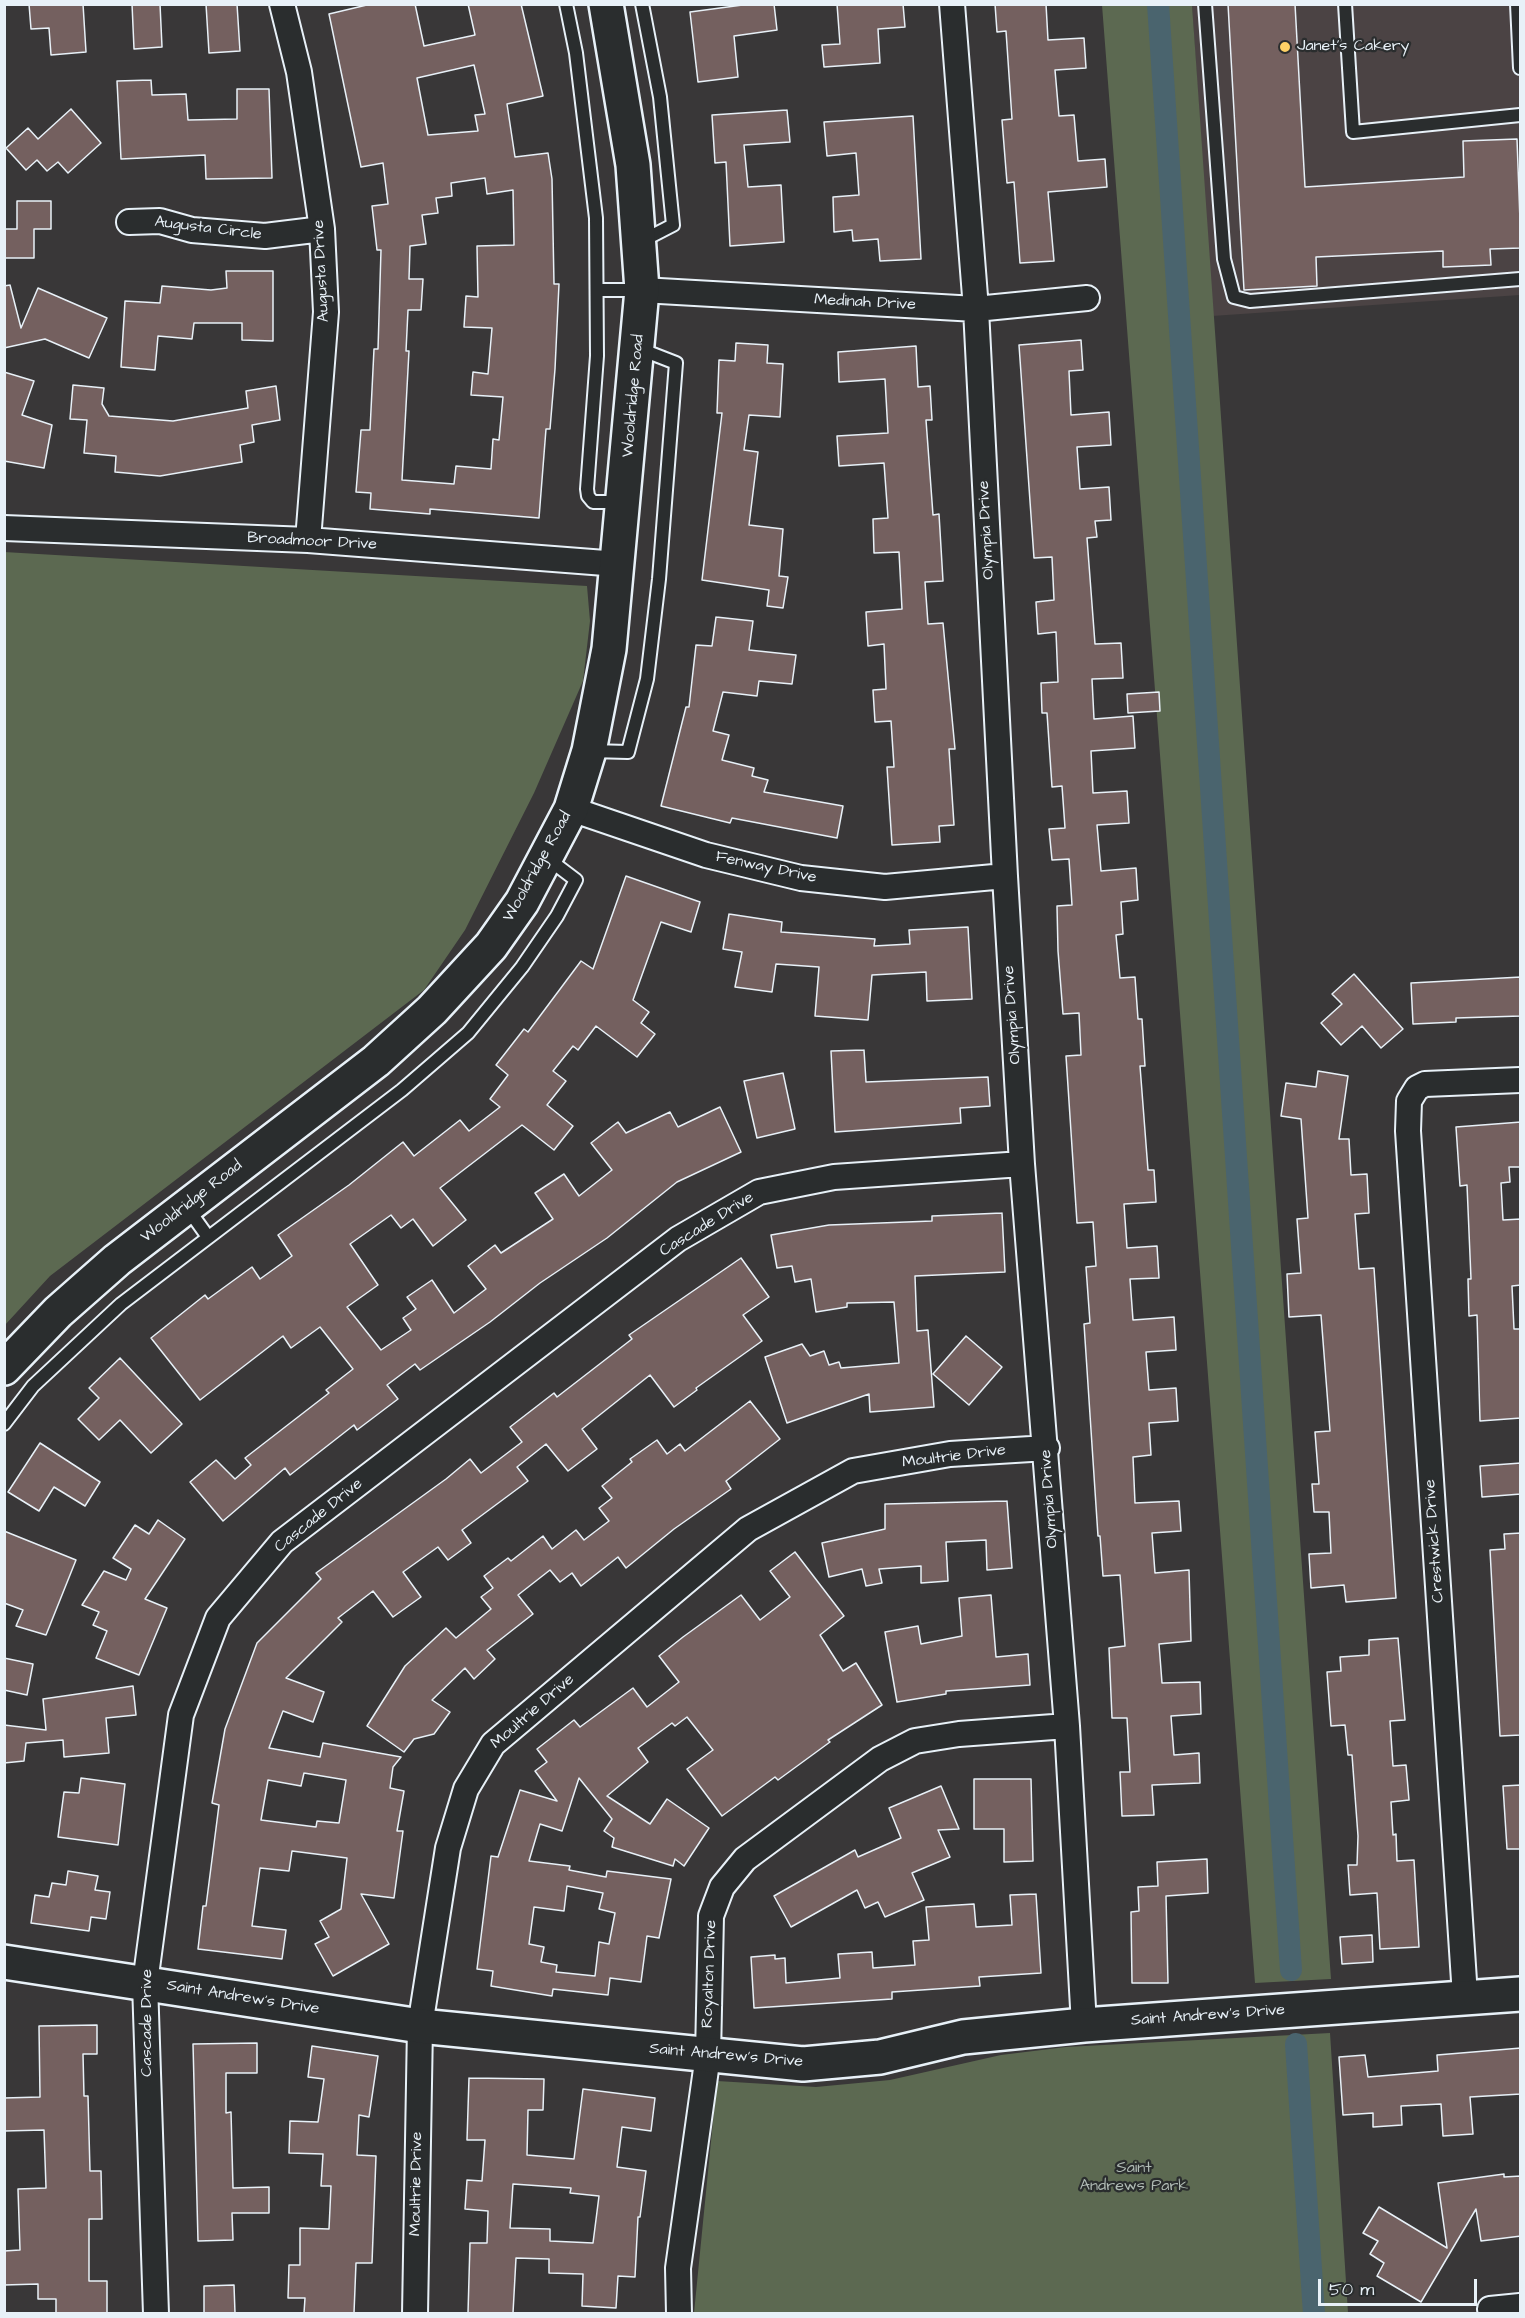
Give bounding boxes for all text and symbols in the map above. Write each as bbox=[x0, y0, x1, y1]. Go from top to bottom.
place label: Janet's Cakery bbox=[1297, 37, 1409, 57]
marker: Janet's Cakery bbox=[1278, 40, 1292, 54]
street label: Augusta Circle bbox=[153, 213, 263, 245]
street label: Augusta Drive bbox=[310, 219, 334, 323]
street label: Medinah Drive bbox=[814, 291, 916, 315]
street label: Wooldridge Road bbox=[619, 334, 649, 458]
street label: Olympia Drive bbox=[975, 480, 999, 580]
street label: Broadmoor Drive bbox=[247, 529, 377, 555]
street label: Wooldridge Road bbox=[500, 808, 576, 926]
street label: Fenway Drive bbox=[714, 848, 818, 888]
street label: Olympia Drive bbox=[1000, 965, 1026, 1065]
street label: Wooldridge Road bbox=[138, 1156, 246, 1248]
street label: Cascade Drive bbox=[656, 1188, 758, 1262]
street label: Moultrie Drive bbox=[901, 1441, 1007, 1473]
street label: Olympia Drive bbox=[1037, 1449, 1063, 1549]
street label: Cascade Drive bbox=[271, 1475, 367, 1557]
street label: Crestwick Drive bbox=[1421, 1479, 1449, 1603]
street label: Moultrie Drive bbox=[487, 1671, 579, 1753]
street label: Royalton Drive bbox=[699, 1920, 721, 2028]
street label: Cascade Drive bbox=[138, 1969, 158, 2077]
street label: Saint Andrew's Drive bbox=[165, 1976, 321, 2020]
street label: Saint Andrew's Drive bbox=[1130, 2001, 1286, 2031]
street label: Saint Andrew's Drive bbox=[648, 2040, 804, 2072]
street label: Moultrie Drive bbox=[406, 2132, 428, 2236]
park label: Saint Andrews Park bbox=[1080, 2159, 1188, 2197]
scale bar bbox=[1321, 2267, 1480, 2305]
text: 50 m bbox=[1329, 2277, 1374, 2302]

